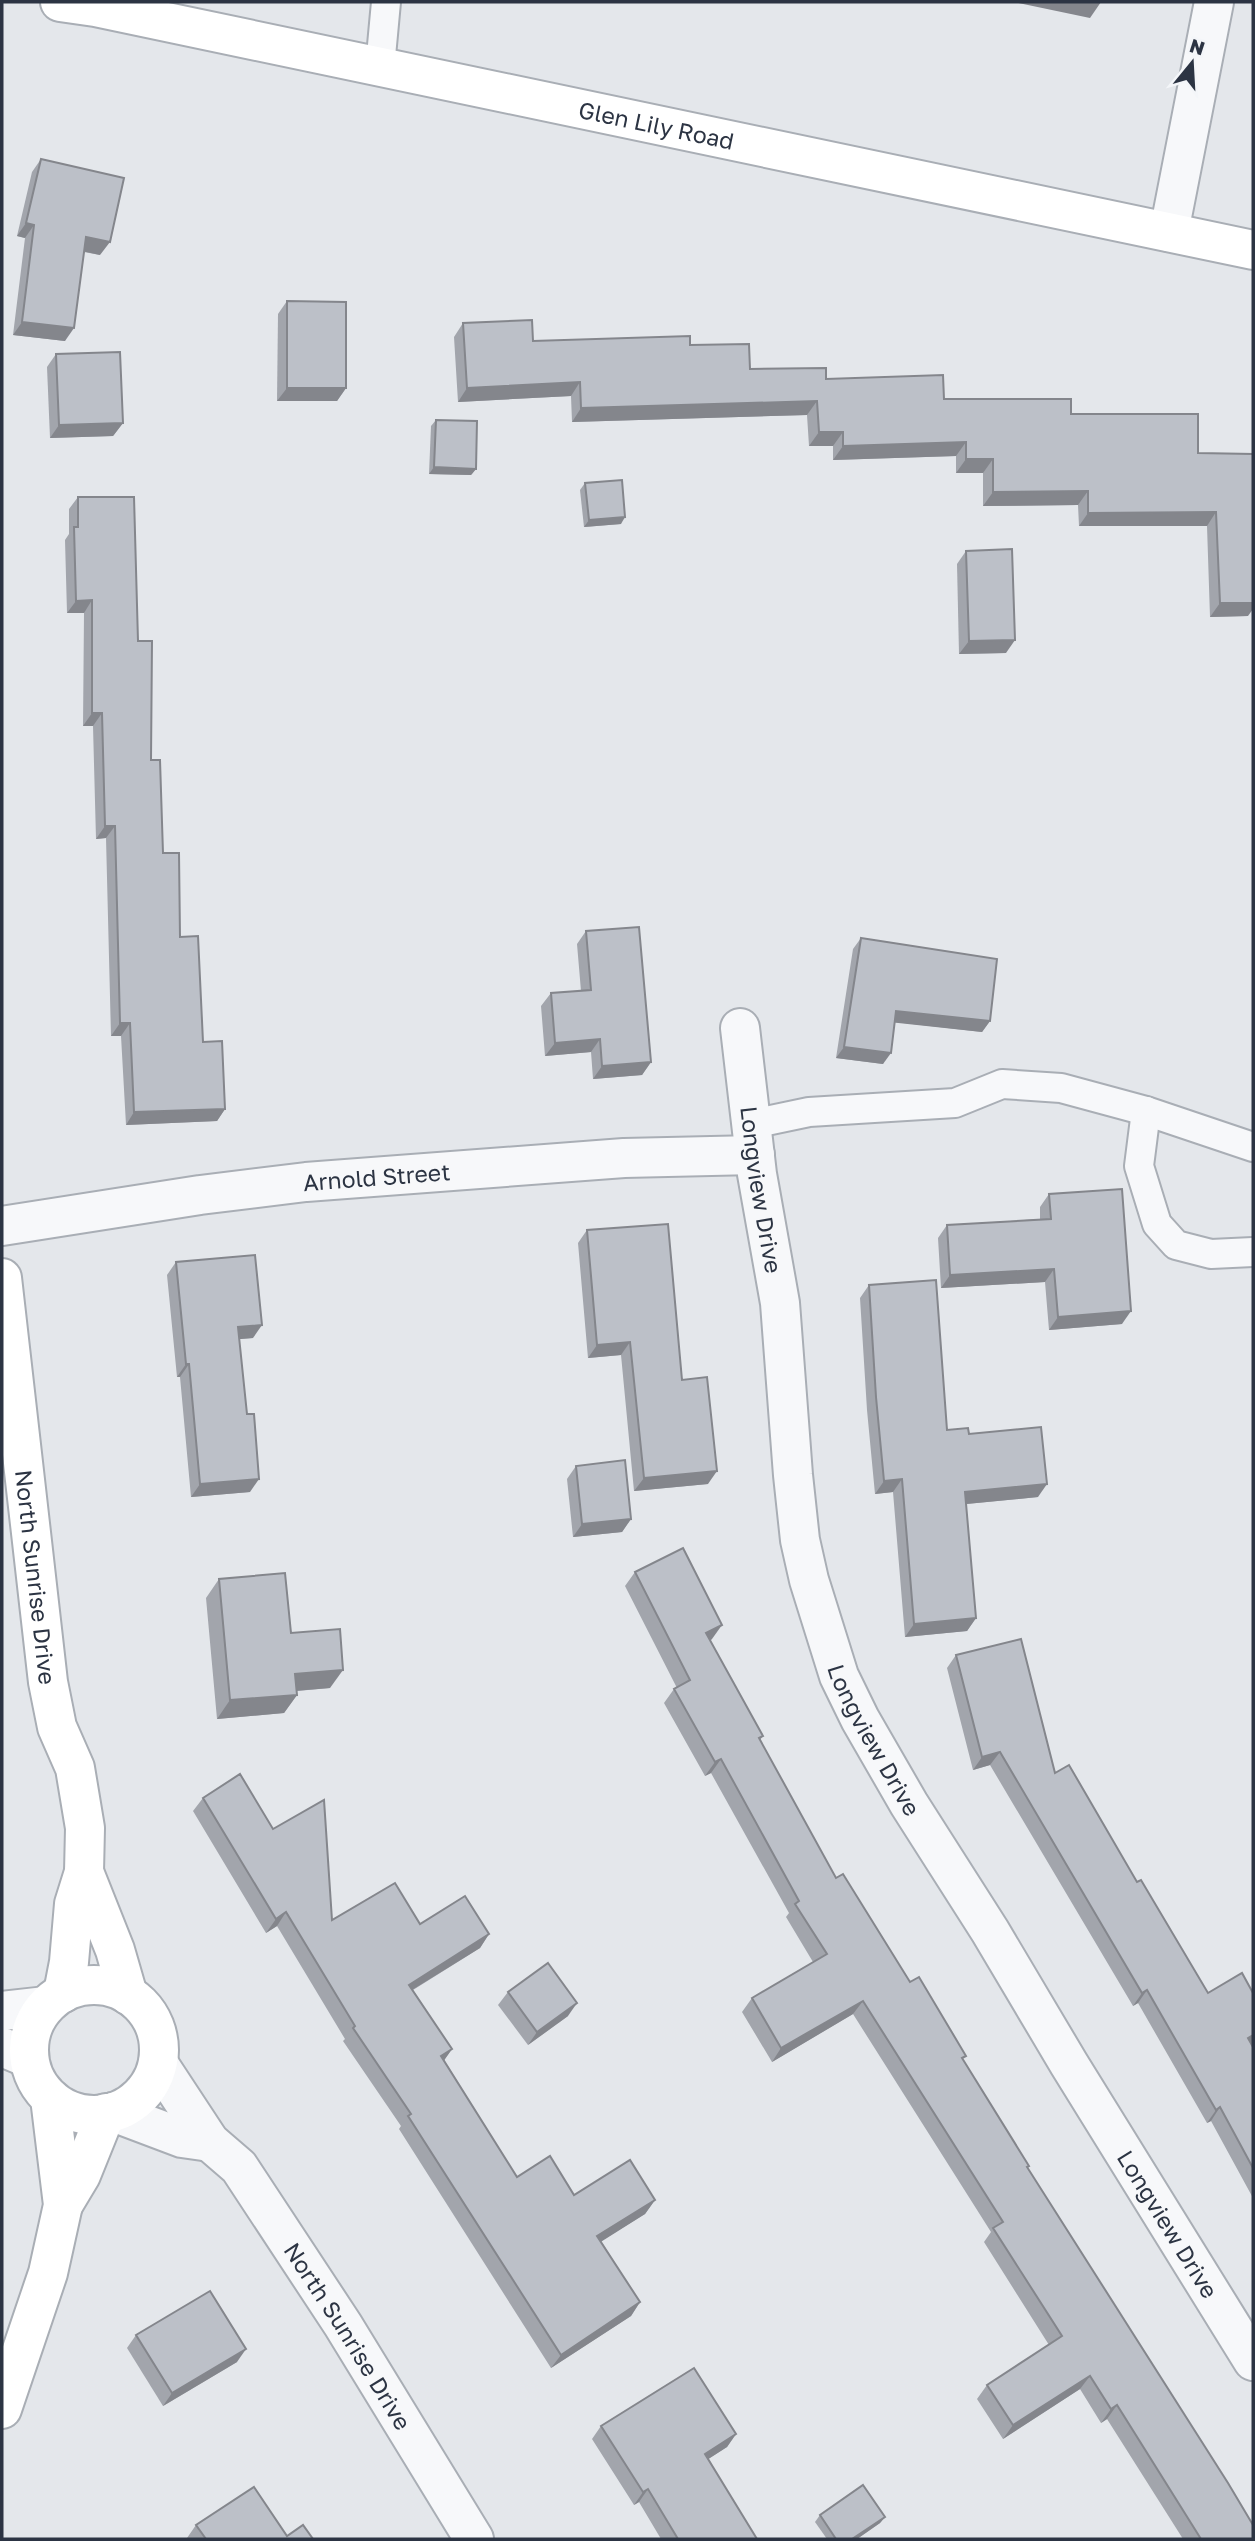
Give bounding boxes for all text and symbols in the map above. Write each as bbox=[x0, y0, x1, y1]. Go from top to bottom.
north arrow bbox=[1157, 28, 1227, 98]
text: N bbox=[1187, 33, 1208, 60]
street label: Glen Lily Road bbox=[576, 95, 737, 155]
street label: Longview Drive bbox=[735, 1105, 788, 1275]
street label: Arnold Street bbox=[302, 1157, 451, 1196]
street label: North Sunrise Drive bbox=[10, 1468, 62, 1686]
street label: Longview Drive bbox=[822, 1661, 927, 1821]
street label: Longview Drive bbox=[1112, 2145, 1224, 2303]
street label: North Sunrise Drive bbox=[278, 2237, 418, 2435]

